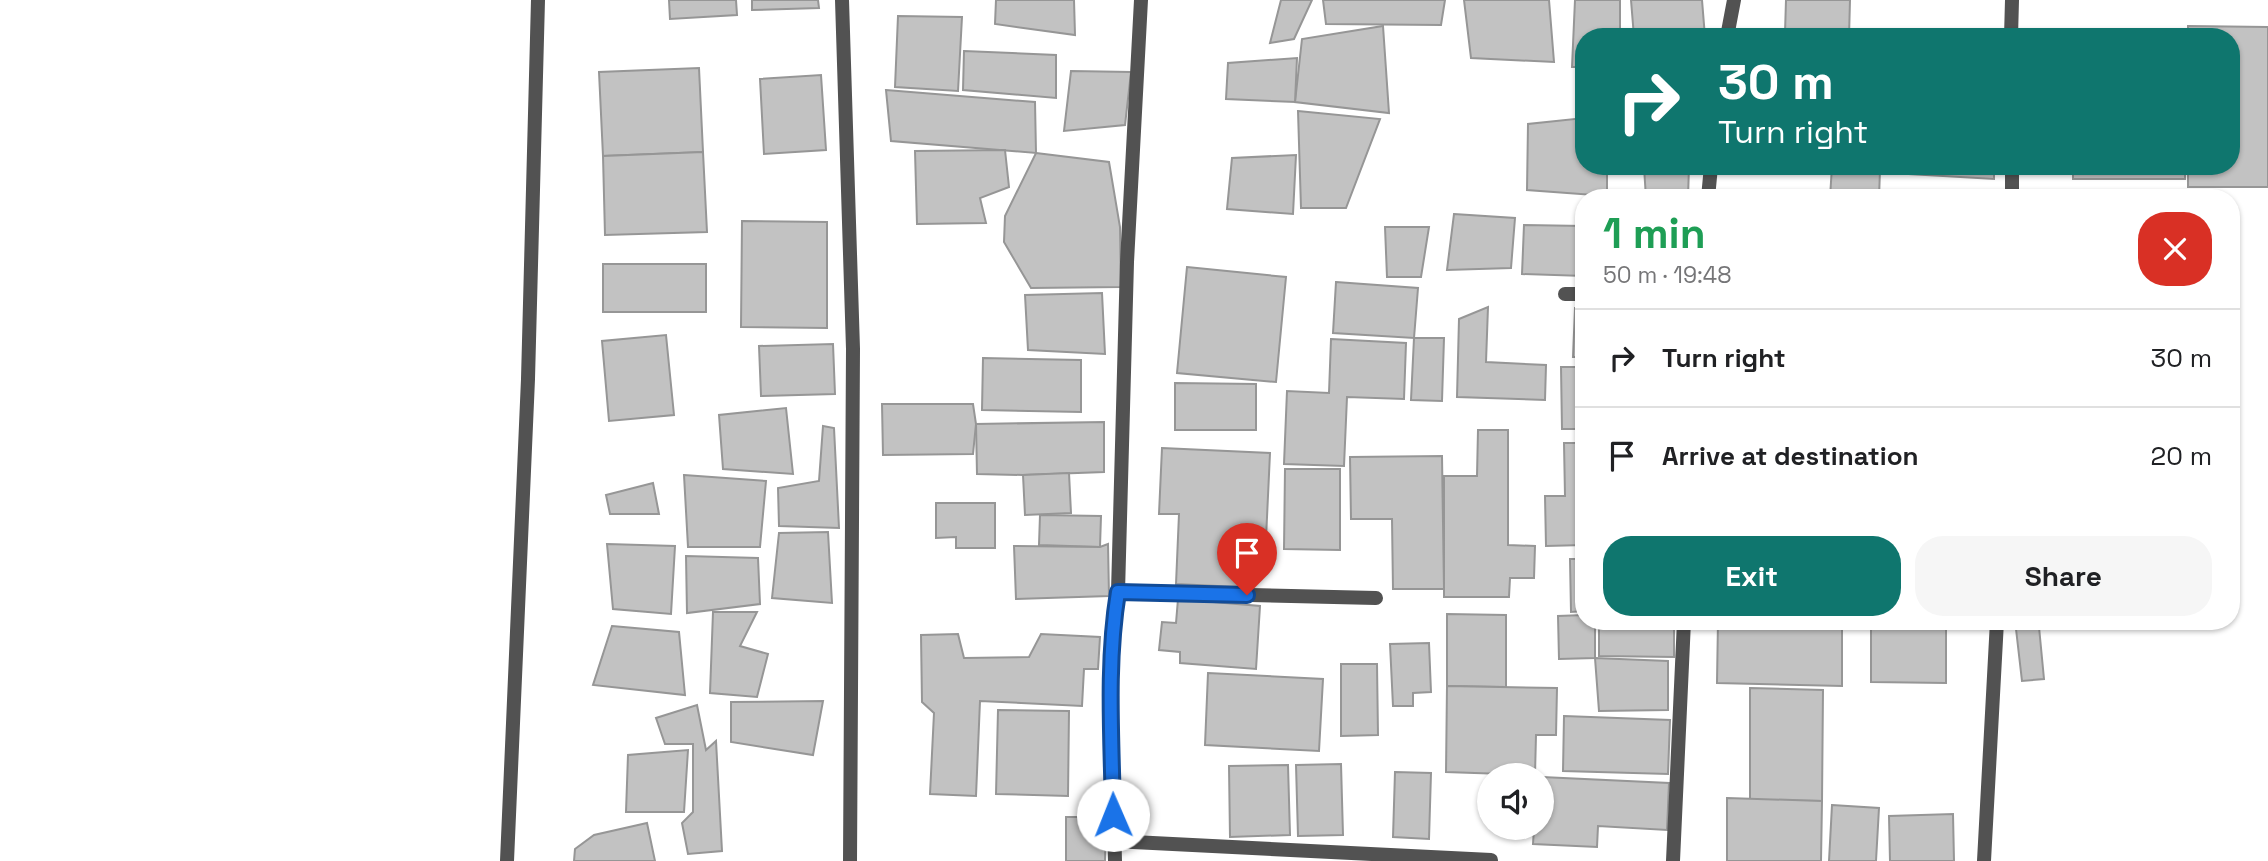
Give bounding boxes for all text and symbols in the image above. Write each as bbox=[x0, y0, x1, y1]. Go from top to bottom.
text: 30 m bbox=[1718, 51, 1834, 113]
icon: right bbox=[1603, 56, 1694, 147]
text: Turn right bbox=[1718, 112, 1868, 152]
text: 1 min bbox=[1603, 207, 1706, 260]
button: close bbox=[2138, 212, 2212, 286]
text: 50 m · 19:48 bbox=[1603, 260, 1732, 290]
icon: right bbox=[1603, 339, 1641, 377]
text: Turn right bbox=[1662, 341, 1786, 375]
text: 30 m bbox=[2151, 341, 2212, 375]
icon: arrive bbox=[1603, 437, 1641, 475]
text: Arrive at destination bbox=[1662, 439, 1919, 473]
text: 20 m bbox=[2151, 439, 2212, 473]
pin bbox=[1217, 523, 1277, 595]
icon: arrive bbox=[1228, 534, 1266, 572]
button: Exit bbox=[1603, 536, 1901, 616]
button: Share bbox=[1915, 536, 2212, 616]
map controls bbox=[1477, 763, 1554, 840]
button: sound bbox=[1477, 763, 1554, 840]
position arrow bbox=[1076, 778, 1150, 852]

